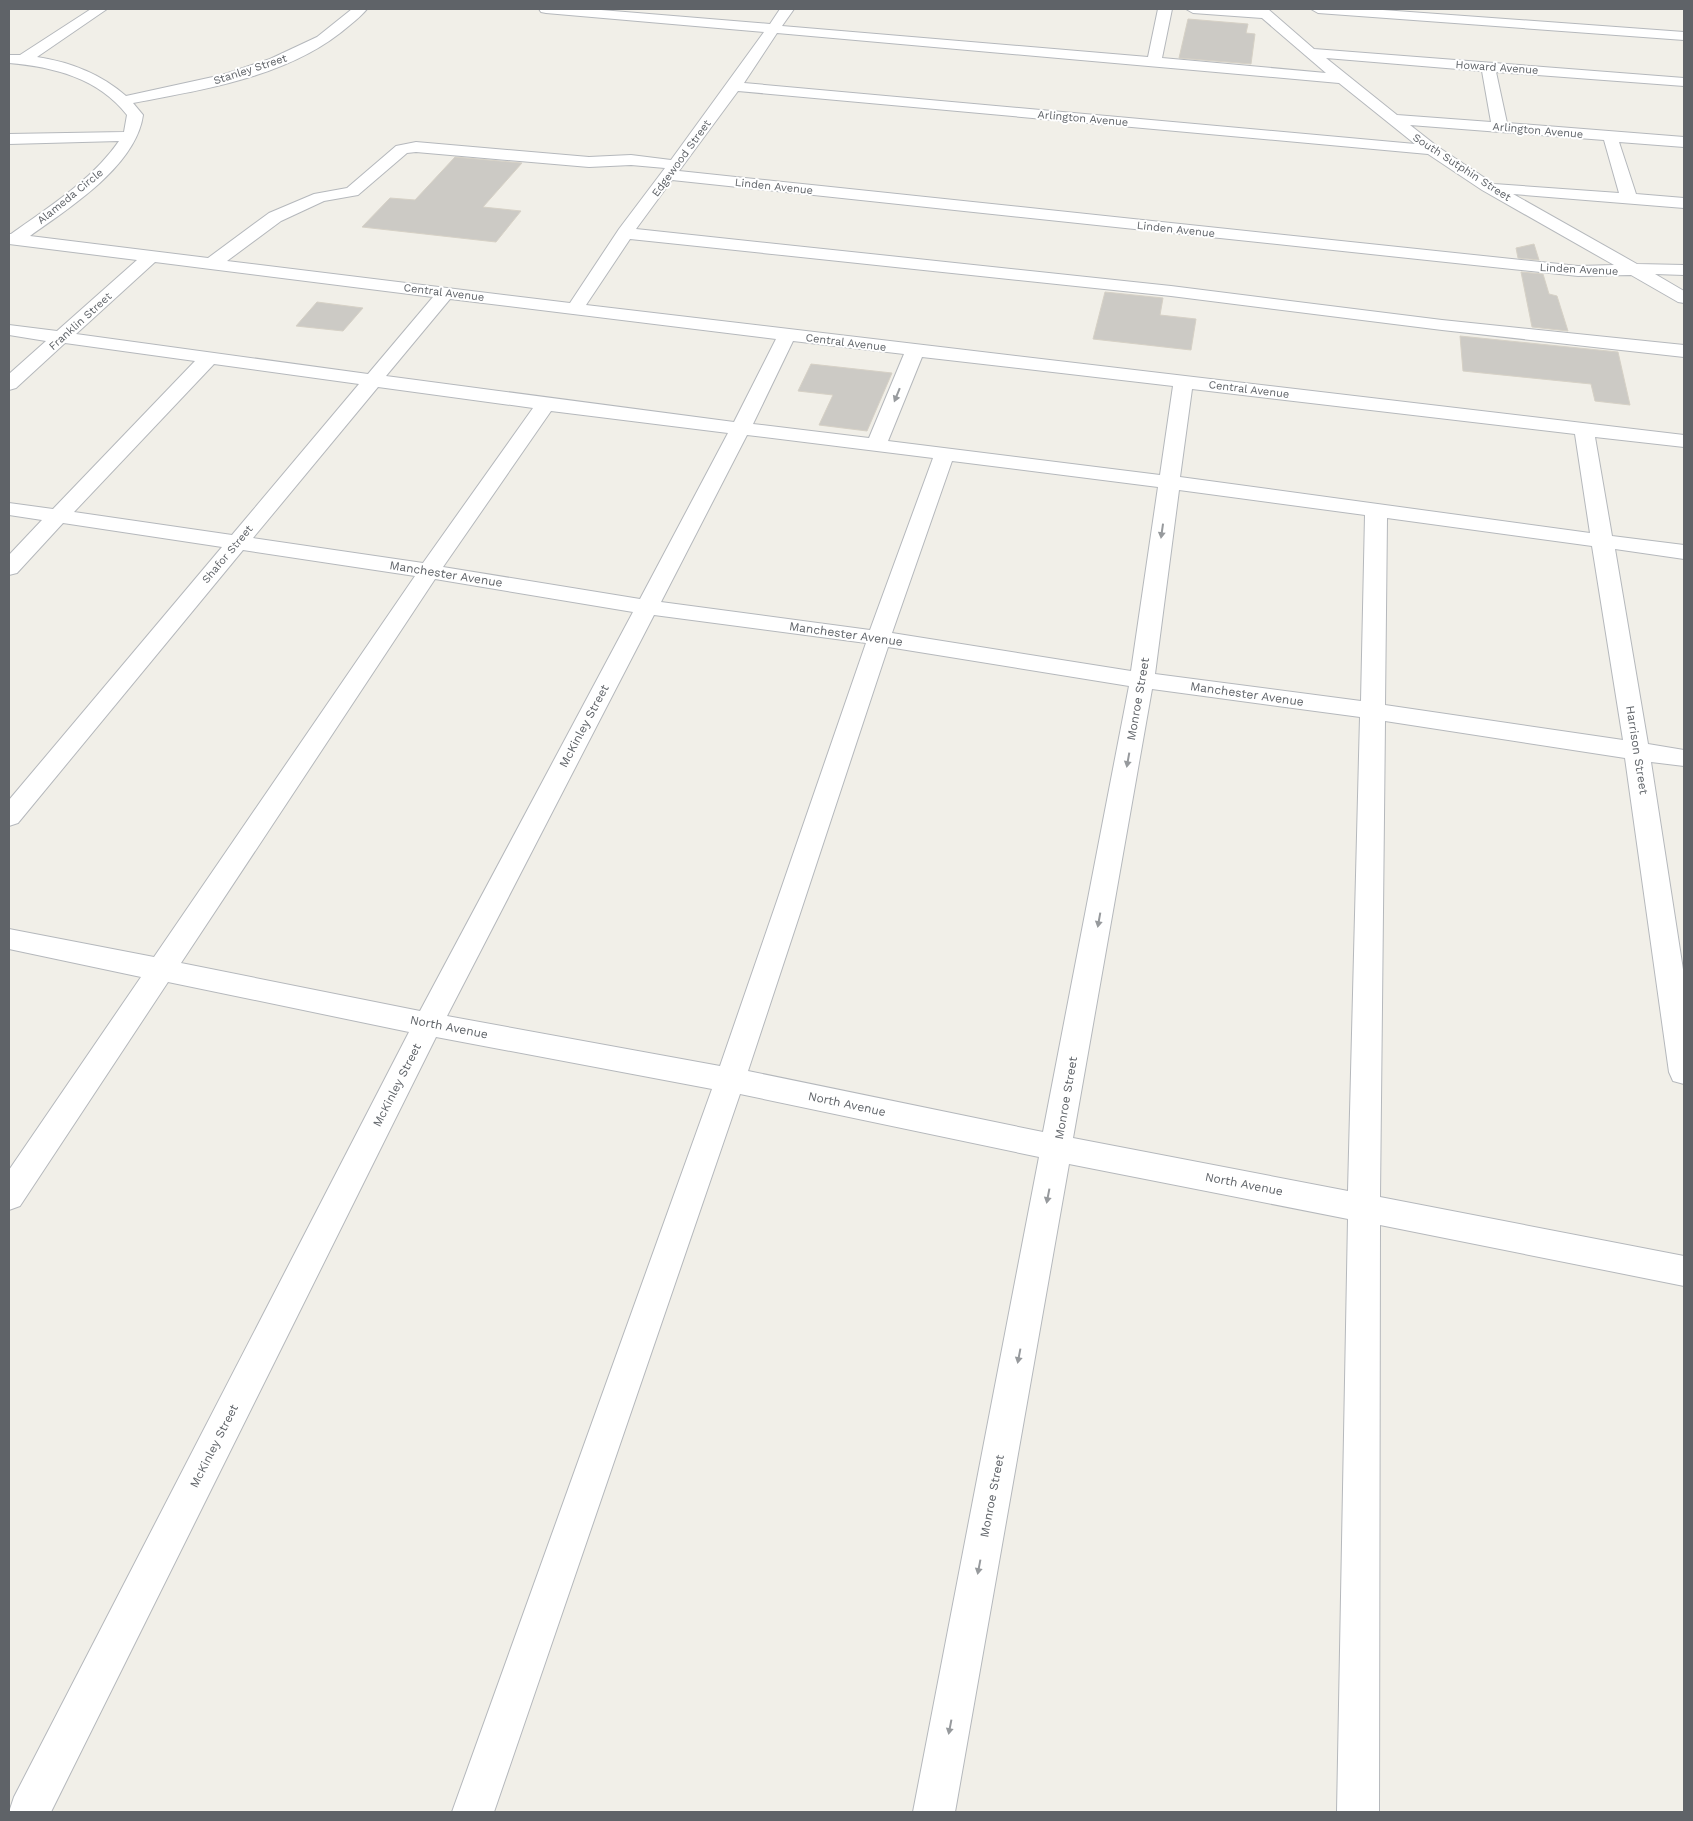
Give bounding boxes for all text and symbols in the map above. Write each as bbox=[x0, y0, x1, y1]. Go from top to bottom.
street label: Stanley Street bbox=[212, 51, 289, 87]
street label: Howard Avenue bbox=[1455, 58, 1539, 77]
street label: Arlington Avenue bbox=[1037, 108, 1129, 129]
street label: Edgewood Street bbox=[649, 117, 714, 199]
street label: Arlington Avenue bbox=[1492, 120, 1584, 141]
street label: South Sutphin Street bbox=[1410, 131, 1514, 204]
street label: Alameda Circle bbox=[35, 166, 106, 227]
street label: Linden Avenue bbox=[734, 176, 814, 197]
street label: Linden Avenue bbox=[1136, 219, 1216, 240]
street label: Linden Avenue bbox=[1539, 261, 1619, 278]
street label: Central Avenue bbox=[403, 281, 485, 304]
street label: Franklin Street bbox=[46, 290, 115, 353]
street label: Central Avenue bbox=[805, 331, 887, 354]
street label: Central Avenue bbox=[1208, 378, 1290, 401]
one-way arrow bbox=[892, 388, 900, 402]
street label: Shafor Street bbox=[199, 522, 256, 586]
one-way arrow bbox=[1158, 523, 1166, 539]
street label: Manchester Avenue bbox=[388, 558, 504, 590]
street label: Manchester Avenue bbox=[788, 619, 904, 649]
street label: Monroe Street bbox=[1124, 657, 1152, 741]
street label: Manchester Avenue bbox=[1189, 679, 1305, 709]
street label: McKinley Street bbox=[556, 682, 612, 770]
street label: Harrison Street bbox=[1623, 705, 1651, 795]
one-way arrow bbox=[1123, 753, 1131, 769]
one-way arrow bbox=[1094, 913, 1102, 929]
street label: North Avenue bbox=[409, 1013, 489, 1041]
street label: McKinley Street bbox=[370, 1041, 424, 1129]
street label: Monroe Street bbox=[1052, 1056, 1080, 1140]
street label: North Avenue bbox=[807, 1089, 887, 1119]
street label: North Avenue bbox=[1204, 1170, 1284, 1198]
one-way arrow bbox=[1044, 1189, 1052, 1205]
one-way arrow bbox=[1014, 1348, 1022, 1364]
street label: McKinley Street bbox=[187, 1402, 241, 1490]
street label: Monroe Street bbox=[977, 1454, 1007, 1538]
one-way arrow bbox=[975, 1560, 983, 1576]
one-way arrow bbox=[945, 1720, 953, 1736]

